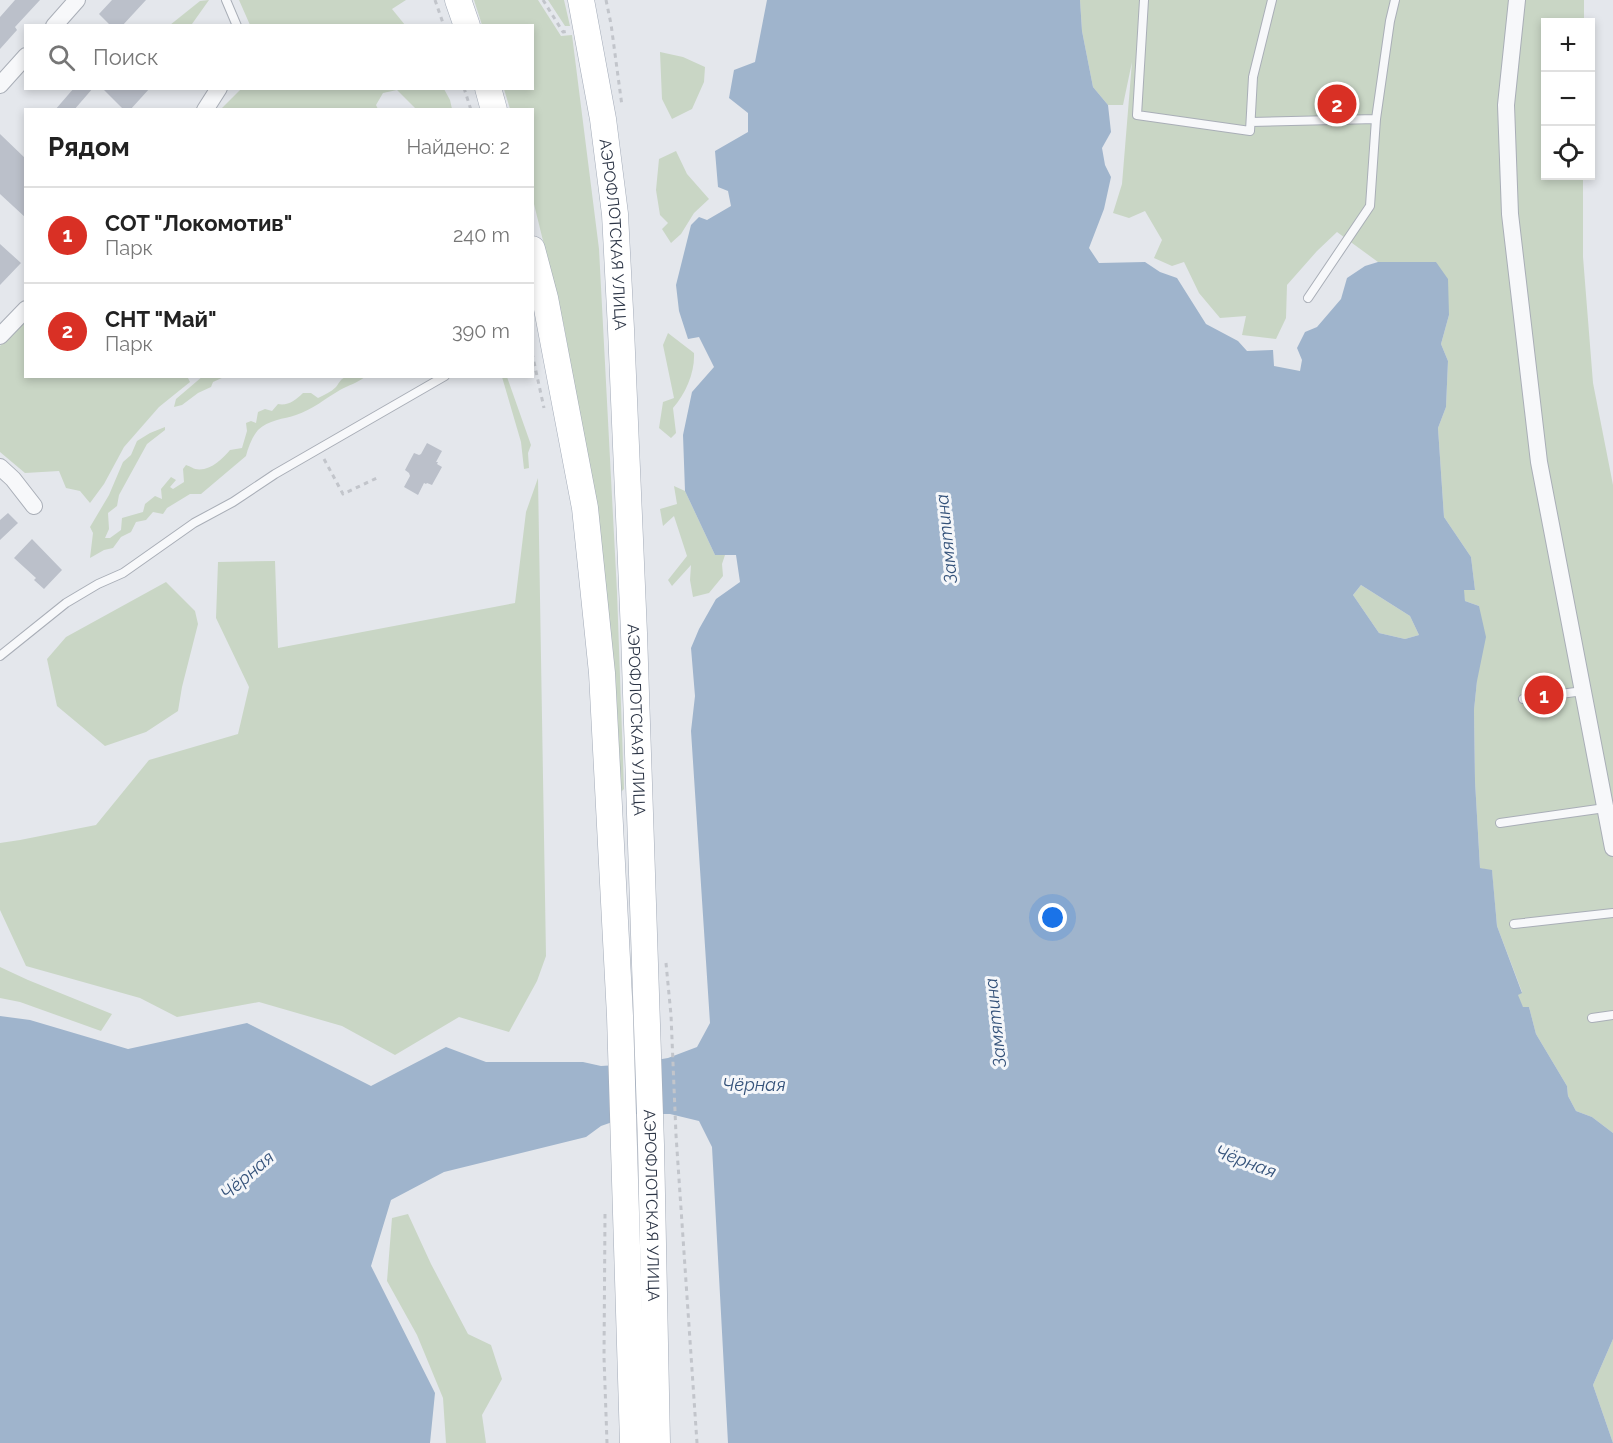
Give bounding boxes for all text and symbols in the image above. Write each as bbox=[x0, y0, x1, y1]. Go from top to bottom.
map controls bbox=[1541, 18, 1595, 180]
button: + bbox=[1541, 18, 1595, 72]
search box bbox=[24, 24, 534, 90]
icon: search bbox=[45, 41, 78, 74]
text: Поиск bbox=[93, 44, 158, 70]
button: − bbox=[1541, 72, 1595, 126]
pin: 2 bbox=[1318, 82, 1356, 126]
button: locate bbox=[1541, 126, 1595, 180]
text: Рядом bbox=[48, 132, 130, 162]
text: Найдено: 2 bbox=[406, 135, 510, 159]
street label: АЭРОФЛОТСКАЯ УЛИЦА bbox=[596, 138, 631, 331]
text: СОТ "Локомотив" bbox=[105, 210, 292, 236]
text: 1 bbox=[63, 223, 72, 247]
text: 240 m bbox=[453, 223, 510, 247]
text: Парк bbox=[105, 236, 153, 260]
text: СНТ "Май" bbox=[105, 306, 217, 332]
text: 2 bbox=[62, 319, 73, 343]
text: 390 m bbox=[452, 319, 510, 343]
text: Парк bbox=[105, 332, 153, 356]
water label: Замятина bbox=[931, 493, 961, 585]
street label: АЭРОФЛОТСКАЯ УЛИЦА bbox=[624, 623, 650, 816]
pin: 1 bbox=[1524, 672, 1564, 718]
your location bbox=[1038, 903, 1067, 932]
water label: Замятина bbox=[980, 977, 1010, 1069]
water label: Чёрная bbox=[722, 1074, 786, 1095]
street label: АЭРОФЛОТСКАЯ УЛИЦА bbox=[640, 1109, 664, 1302]
water label: Чёрная bbox=[1213, 1140, 1280, 1182]
water label: Чёрная bbox=[216, 1146, 278, 1204]

